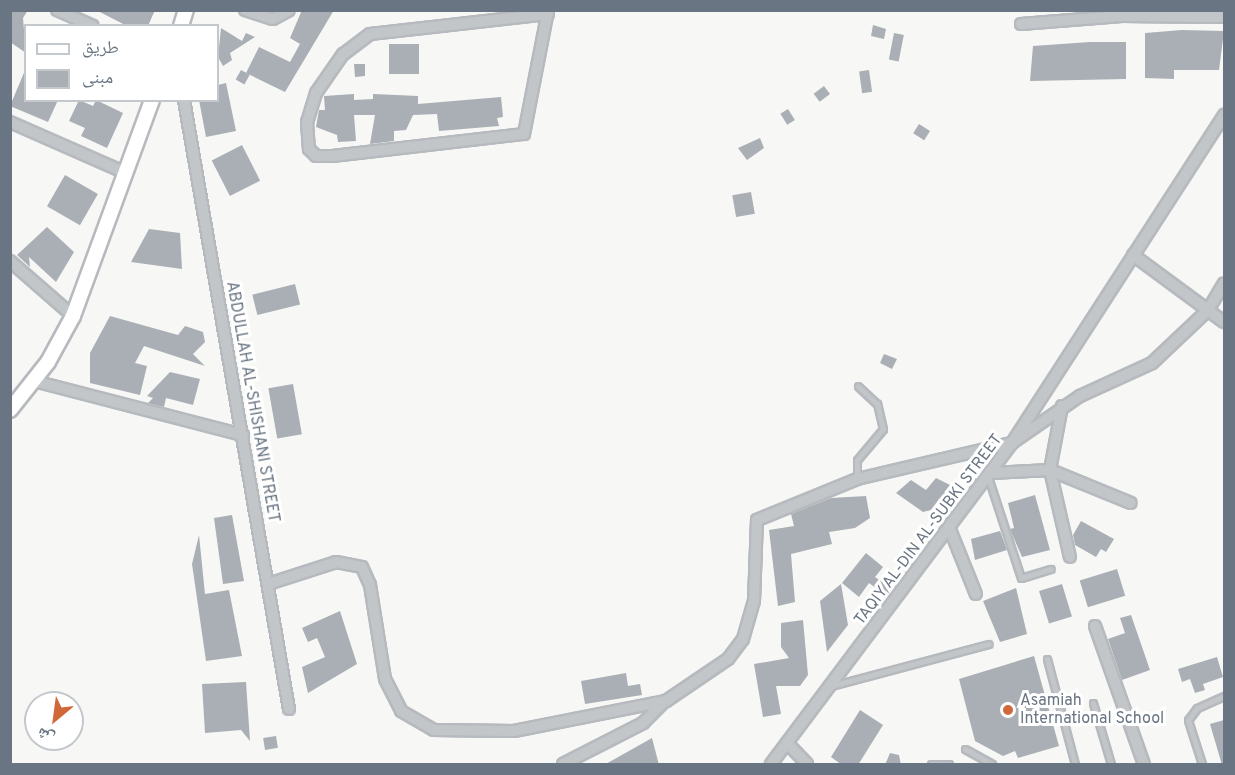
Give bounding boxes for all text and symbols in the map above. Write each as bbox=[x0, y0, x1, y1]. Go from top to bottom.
legend bbox=[24, 24, 219, 102]
text: طريق bbox=[82, 37, 119, 60]
text: مبنى bbox=[82, 67, 113, 90]
street label: ABDULLAH AL-SHISHANI STREET bbox=[221, 280, 283, 524]
street label: TAQIY AL-DIN AL-SUBKI STREET bbox=[850, 430, 1008, 630]
north arrow bbox=[24, 691, 84, 751]
place label: Asamiah International School bbox=[1020, 691, 1164, 729]
marker: Asamiah International School bbox=[1001, 703, 1015, 717]
text: ش bbox=[34, 722, 59, 748]

